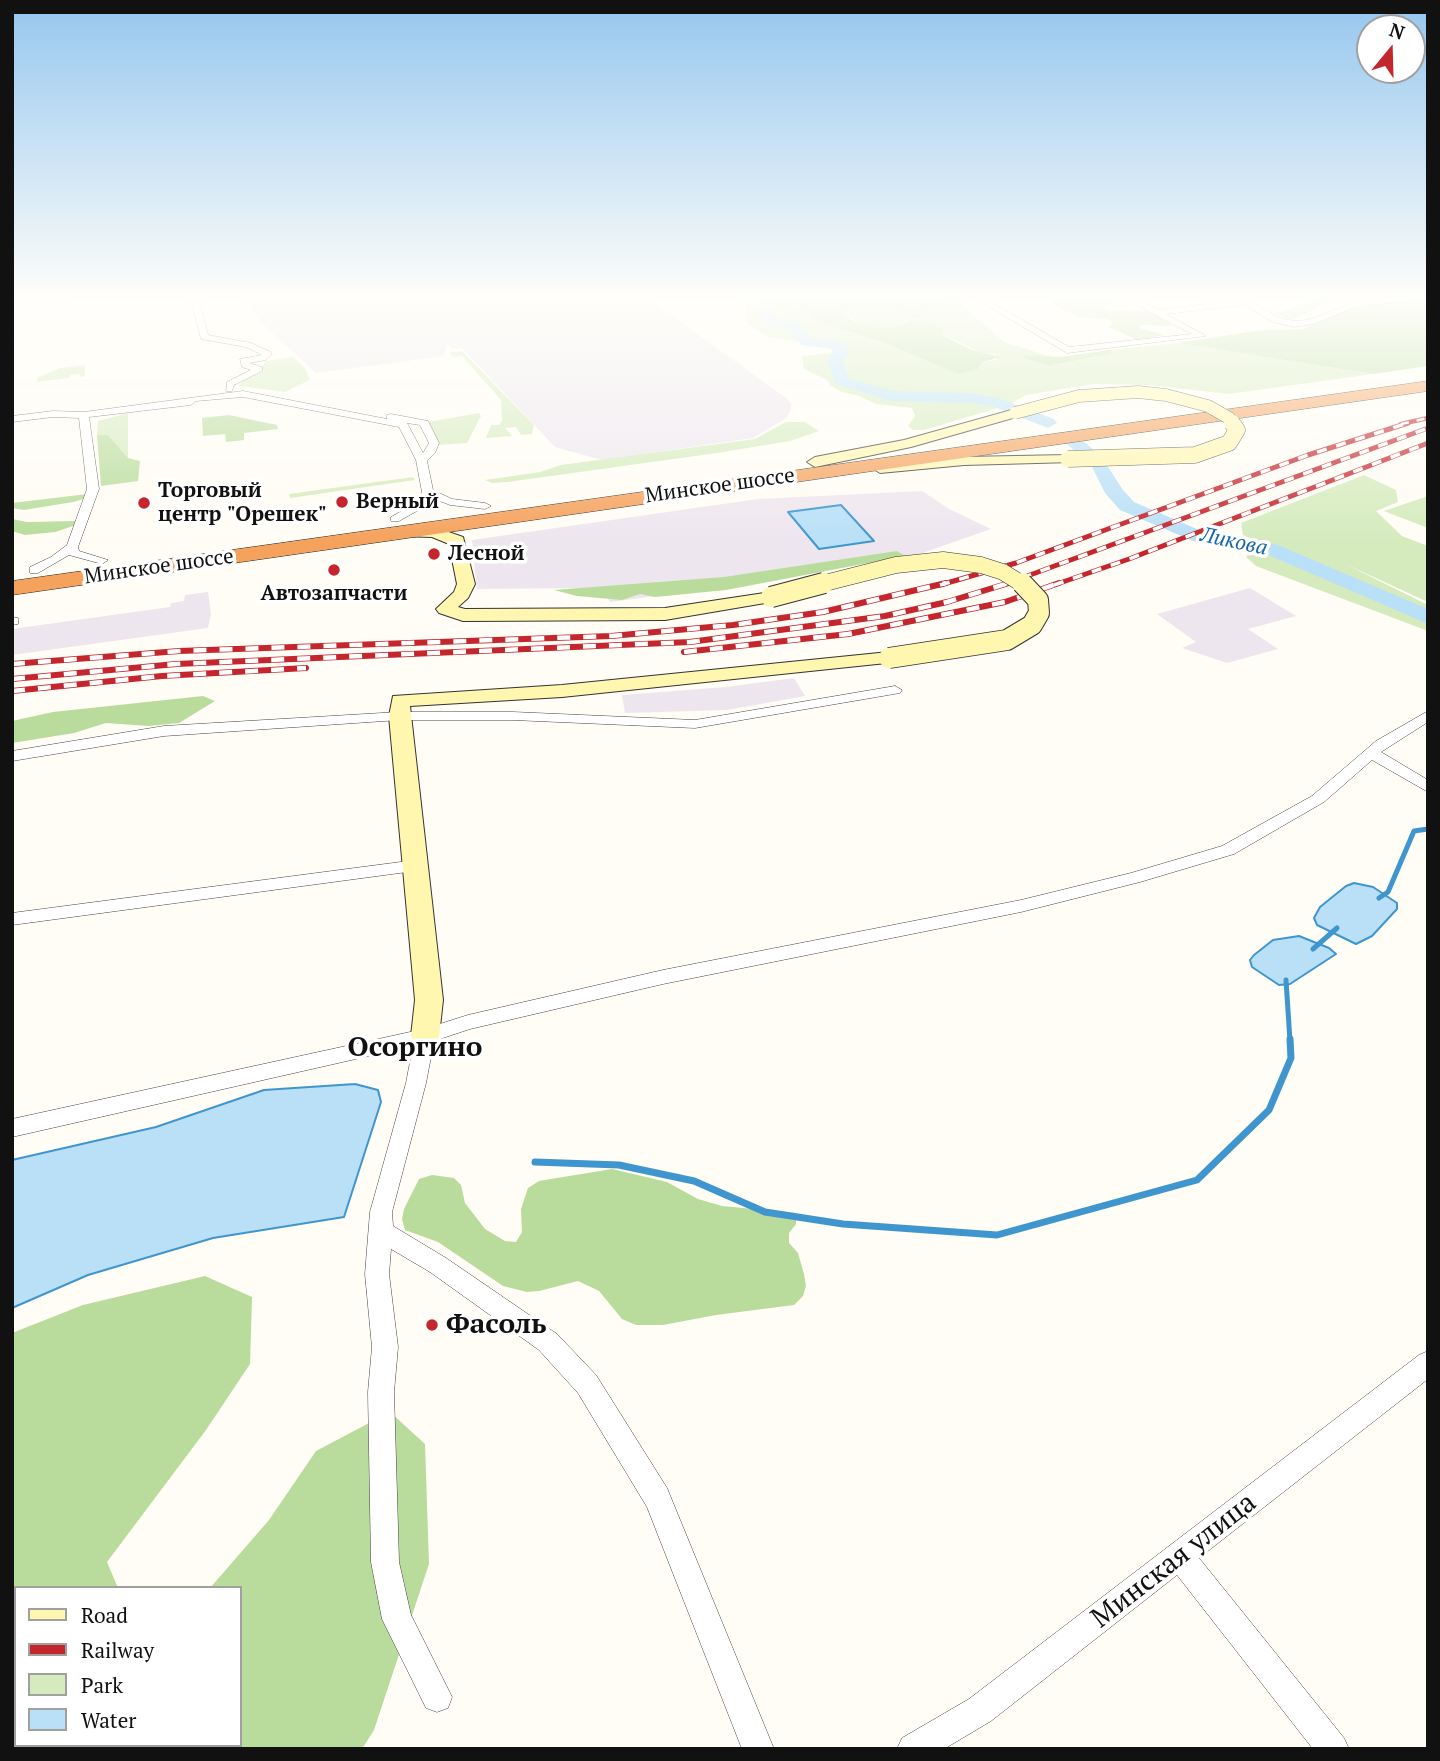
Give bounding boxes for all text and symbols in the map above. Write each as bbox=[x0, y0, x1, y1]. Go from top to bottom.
north arrow bbox=[1356, 14, 1426, 84]
text: N bbox=[1386, 16, 1408, 45]
street label: Минское шоссе bbox=[644, 463, 796, 509]
place label: Торговый центр "Орешек" bbox=[158, 478, 327, 528]
place label: Верный bbox=[356, 489, 439, 515]
marker: Верный bbox=[334, 494, 350, 510]
marker: Торговый центр "Орешек" bbox=[136, 495, 152, 511]
water label: Ликова bbox=[1198, 523, 1270, 561]
place label: Лесной bbox=[448, 541, 525, 567]
street label: Минское шоссе bbox=[83, 544, 235, 590]
marker: Лесной bbox=[426, 546, 442, 562]
marker: Автозапчасти bbox=[326, 562, 342, 578]
place label: Автозапчасти bbox=[260, 581, 408, 607]
district label: Осоргино bbox=[348, 1031, 482, 1065]
place label: Фасоль bbox=[446, 1308, 547, 1342]
marker: Фасоль bbox=[424, 1317, 440, 1333]
street label: Минская улица bbox=[1085, 1486, 1263, 1636]
legend bbox=[14, 1586, 242, 1747]
text: Road bbox=[81, 1601, 128, 1629]
text: Railway bbox=[81, 1636, 154, 1664]
text: Park bbox=[81, 1671, 123, 1699]
text: Water bbox=[81, 1706, 136, 1734]

